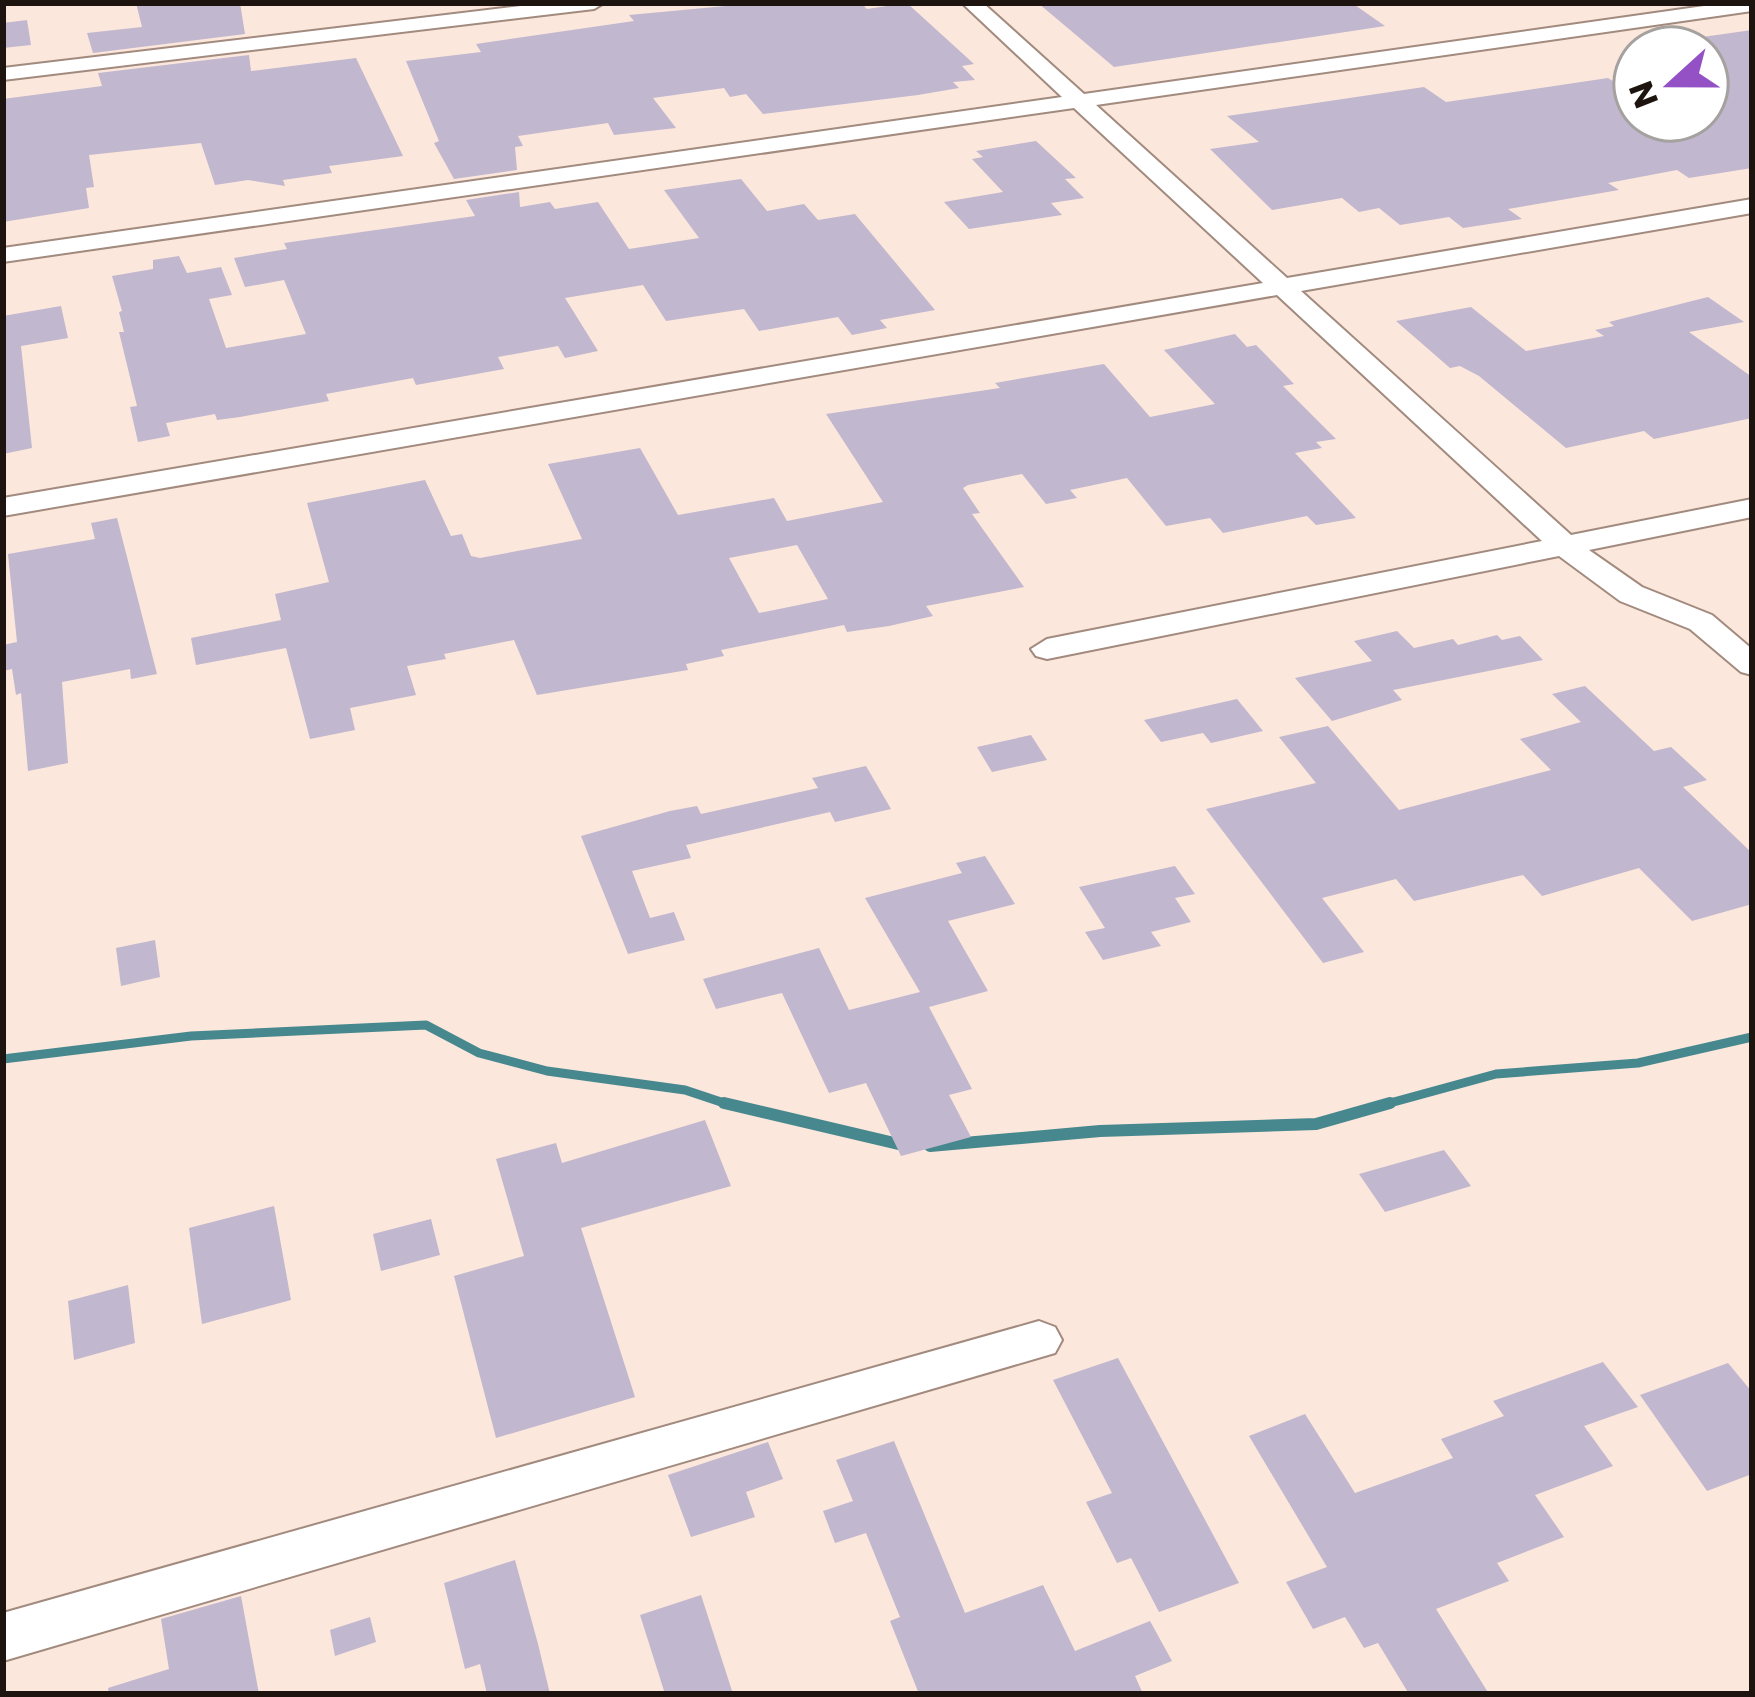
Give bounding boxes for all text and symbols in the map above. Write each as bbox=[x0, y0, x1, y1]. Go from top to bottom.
north arrow bbox=[1611, 24, 1731, 144]
text: N bbox=[1617, 75, 1670, 115]

